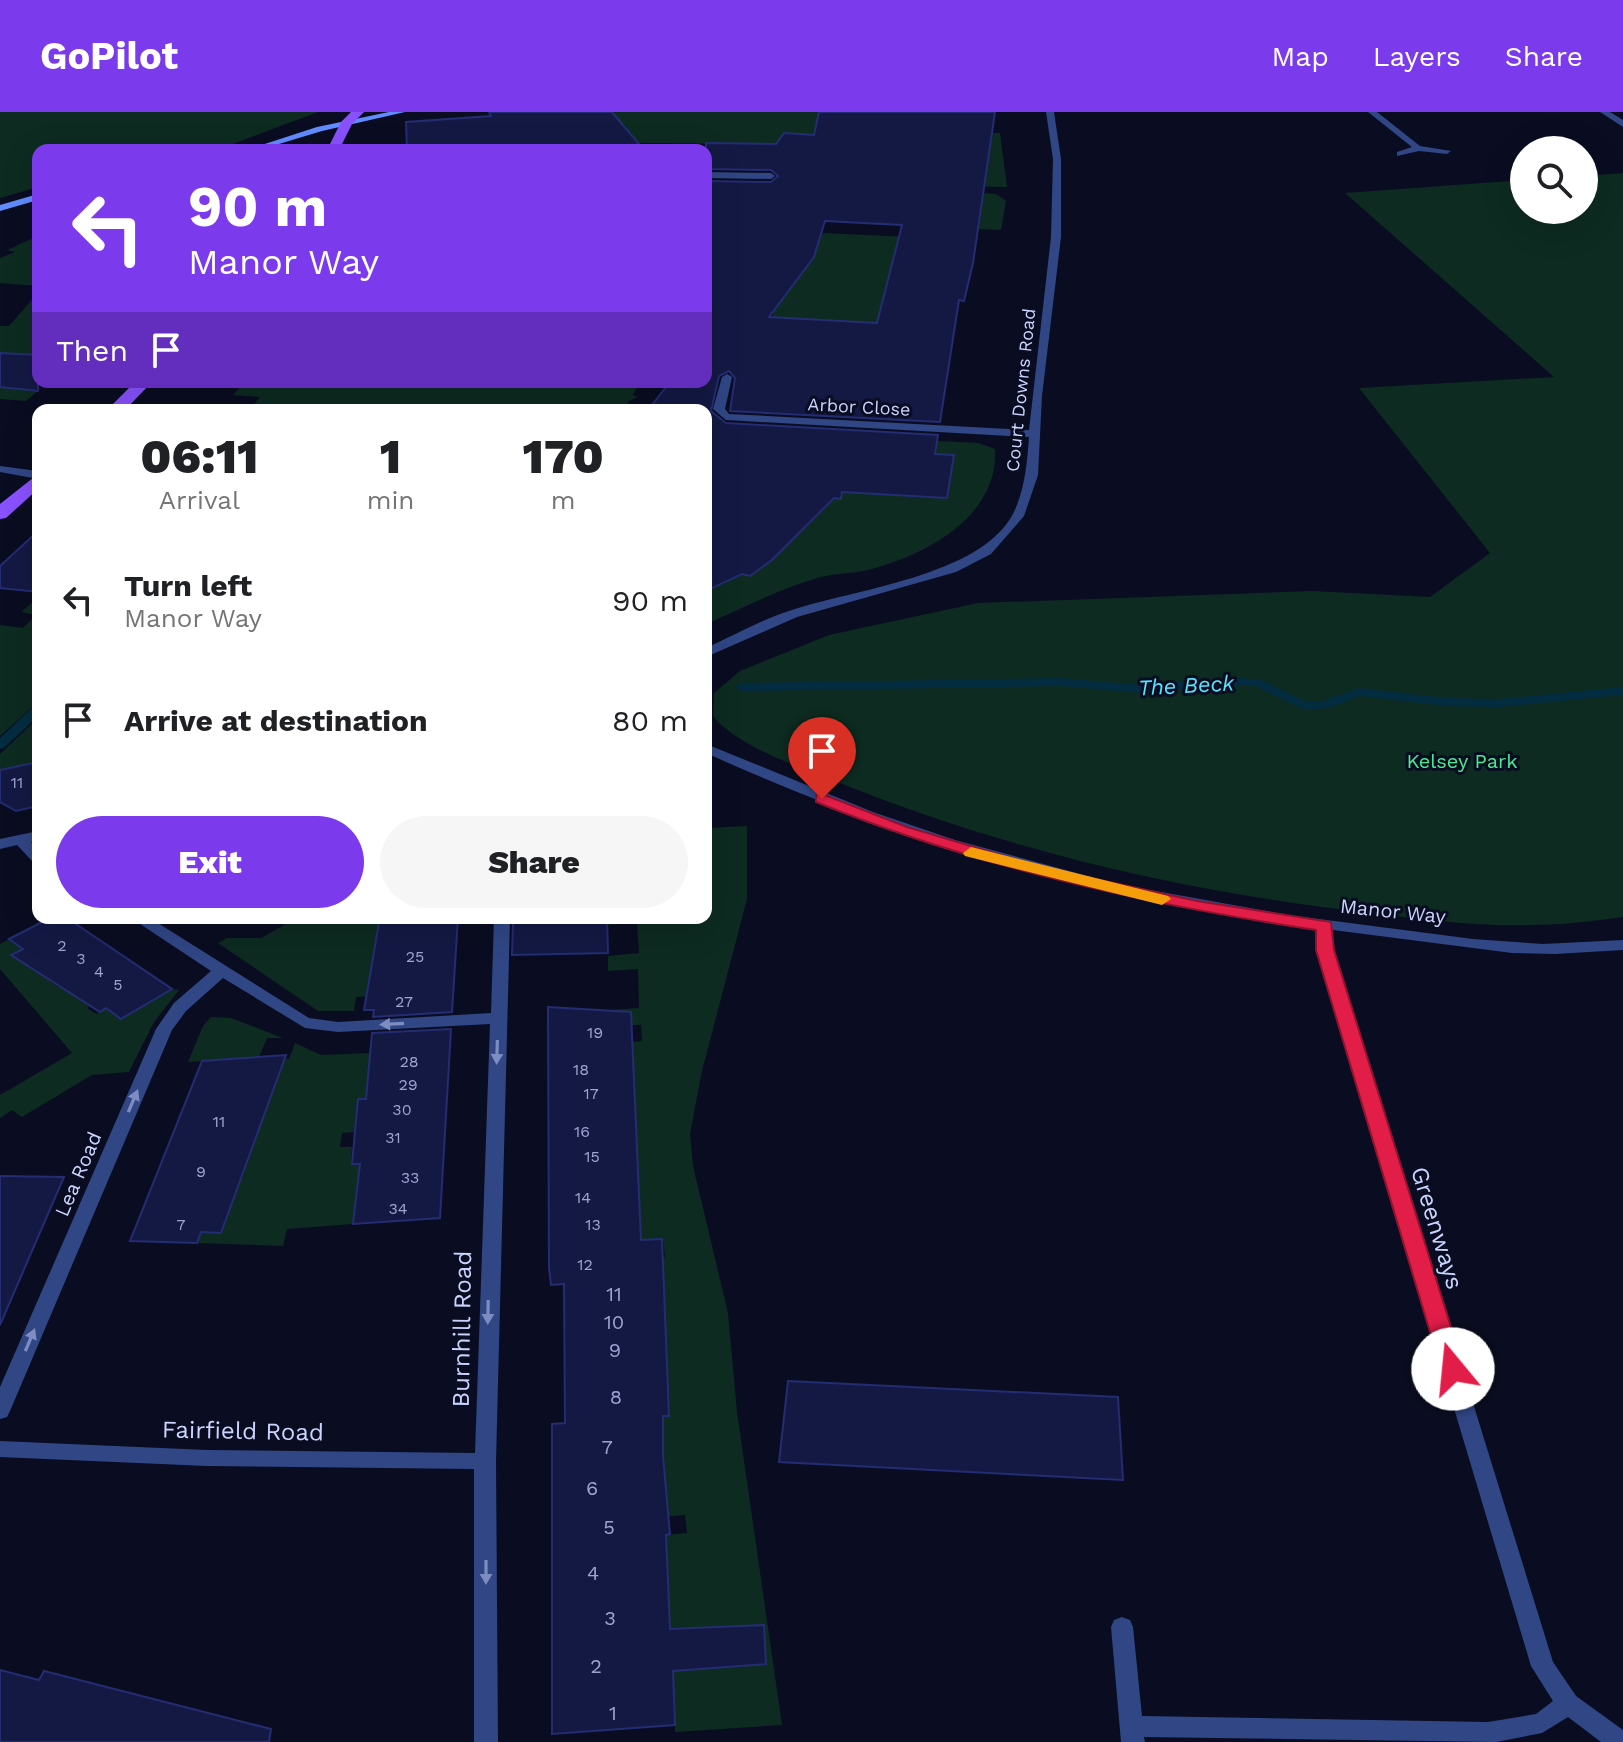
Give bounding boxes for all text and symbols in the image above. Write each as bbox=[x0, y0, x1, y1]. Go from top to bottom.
text: GoPilot bbox=[40, 34, 178, 78]
text: Map bbox=[1272, 40, 1329, 73]
text: Layers bbox=[1373, 40, 1461, 73]
text: Share bbox=[1505, 40, 1583, 73]
map controls bbox=[1510, 136, 1598, 224]
button: search bbox=[1510, 136, 1598, 224]
text: 90 m bbox=[188, 174, 327, 240]
icon: left bbox=[56, 176, 160, 280]
text: Manor Way bbox=[188, 241, 379, 283]
street label: Court Downs Road bbox=[1001, 307, 1040, 473]
icon: arrive bbox=[144, 328, 188, 372]
text: Then bbox=[56, 333, 128, 368]
street label: Arbor Close bbox=[807, 393, 911, 420]
text: 06:11 bbox=[140, 428, 259, 485]
text: 1 bbox=[380, 428, 401, 485]
text: 170 bbox=[523, 428, 604, 485]
text: Arrival bbox=[159, 485, 240, 515]
text: min bbox=[367, 485, 414, 515]
text: m bbox=[551, 485, 576, 515]
text: Turn left bbox=[124, 568, 252, 603]
icon: left bbox=[56, 578, 100, 622]
text: 90 m bbox=[612, 583, 688, 618]
text: Manor Way bbox=[124, 603, 262, 633]
water label: The Beck bbox=[1137, 670, 1236, 700]
icon: arrive bbox=[56, 698, 100, 742]
text: Arrive at destination bbox=[124, 703, 428, 738]
text: 80 m bbox=[612, 703, 688, 738]
pin bbox=[788, 717, 856, 799]
icon: arrive bbox=[800, 729, 844, 773]
park label: Kelsey Park bbox=[1406, 749, 1518, 773]
house number: 11 bbox=[11, 773, 23, 792]
button: Exit bbox=[56, 816, 364, 908]
button: Share bbox=[380, 816, 688, 908]
street label: Manor Way bbox=[1339, 894, 1448, 929]
house number: 2 bbox=[57, 936, 67, 955]
house number: 25 bbox=[406, 947, 424, 966]
house number: 3 bbox=[76, 949, 86, 968]
house number: 4 bbox=[94, 962, 104, 981]
house number: 5 bbox=[113, 975, 123, 994]
house number: 27 bbox=[395, 992, 413, 1011]
one-way arrow bbox=[379, 1018, 404, 1031]
house number: 19 bbox=[587, 1023, 603, 1042]
one-way arrow bbox=[490, 1040, 503, 1065]
house number: 28 bbox=[399, 1052, 419, 1071]
house number: 18 bbox=[573, 1060, 589, 1079]
house number: 29 bbox=[398, 1075, 418, 1094]
house number: 17 bbox=[583, 1084, 599, 1103]
one-way arrow bbox=[127, 1089, 140, 1113]
house number: 30 bbox=[392, 1100, 412, 1119]
house number: 11 bbox=[213, 1112, 225, 1131]
house number: 16 bbox=[574, 1122, 590, 1141]
street label: Lea Road bbox=[49, 1128, 107, 1220]
house number: 31 bbox=[385, 1128, 401, 1147]
house number: 15 bbox=[584, 1147, 600, 1166]
house number: 9 bbox=[196, 1162, 206, 1181]
street label: Greenways bbox=[1405, 1163, 1469, 1293]
house number: 33 bbox=[401, 1168, 419, 1187]
house number: 14 bbox=[575, 1188, 591, 1207]
house number: 34 bbox=[388, 1199, 408, 1218]
house number: 7 bbox=[177, 1215, 186, 1234]
house number: 13 bbox=[585, 1215, 601, 1234]
street label: Burnhill Road bbox=[447, 1250, 477, 1408]
house number: 12 bbox=[577, 1255, 593, 1274]
house number: 11 bbox=[606, 1282, 622, 1306]
one-way arrow bbox=[482, 1300, 495, 1325]
house number: 10 bbox=[604, 1310, 624, 1334]
position arrow bbox=[1411, 1327, 1495, 1411]
one-way arrow bbox=[24, 1328, 37, 1351]
house number: 9 bbox=[609, 1338, 621, 1362]
house number: 8 bbox=[610, 1385, 622, 1409]
street label: Fairfield Road bbox=[162, 1416, 324, 1446]
house number: 7 bbox=[601, 1435, 613, 1459]
house number: 6 bbox=[586, 1476, 598, 1500]
house number: 5 bbox=[603, 1515, 615, 1539]
one-way arrow bbox=[480, 1560, 492, 1585]
house number: 4 bbox=[587, 1561, 599, 1585]
house number: 3 bbox=[604, 1606, 616, 1630]
house number: 2 bbox=[590, 1654, 602, 1678]
house number: 1 bbox=[609, 1701, 617, 1725]

